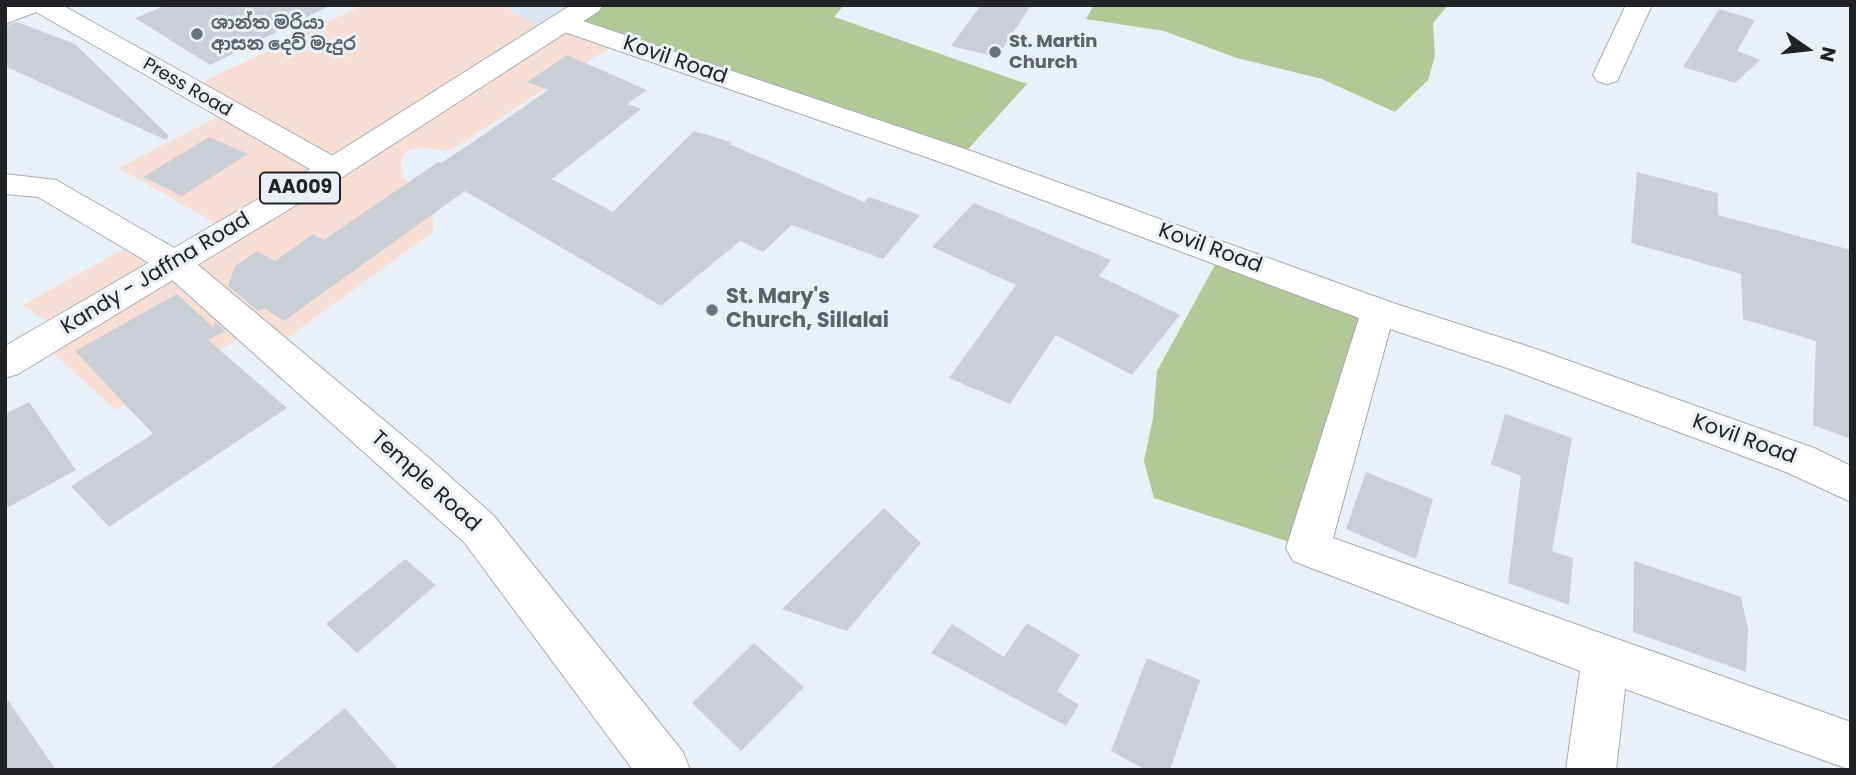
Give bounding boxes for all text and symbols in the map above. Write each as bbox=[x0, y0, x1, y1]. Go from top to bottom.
place label: ශාන්ත මරියා ආසන දෙව් මැදුර bbox=[211, 13, 356, 56]
north arrow bbox=[1772, 14, 1842, 84]
marker: ශාන්ත මරියා ආසන දෙව් මැදුර bbox=[189, 26, 205, 42]
street label: Kovil Road bbox=[620, 31, 730, 91]
place label: St. Martin Church bbox=[1009, 31, 1097, 74]
marker: St. Martin Church bbox=[987, 44, 1003, 60]
text: N bbox=[1813, 44, 1843, 64]
street label: Press Road bbox=[139, 54, 235, 122]
road number: AA009 bbox=[260, 172, 340, 204]
street label: Kandy - Jaffna Road bbox=[57, 208, 255, 340]
street label: Kovil Road bbox=[1155, 219, 1265, 279]
place label: St. Mary's Church, Sillalai bbox=[726, 285, 889, 335]
marker: St. Mary's Church, Sillalai bbox=[704, 302, 720, 318]
street label: Kovil Road bbox=[1689, 410, 1799, 470]
street label: Temple Road bbox=[365, 426, 485, 538]

